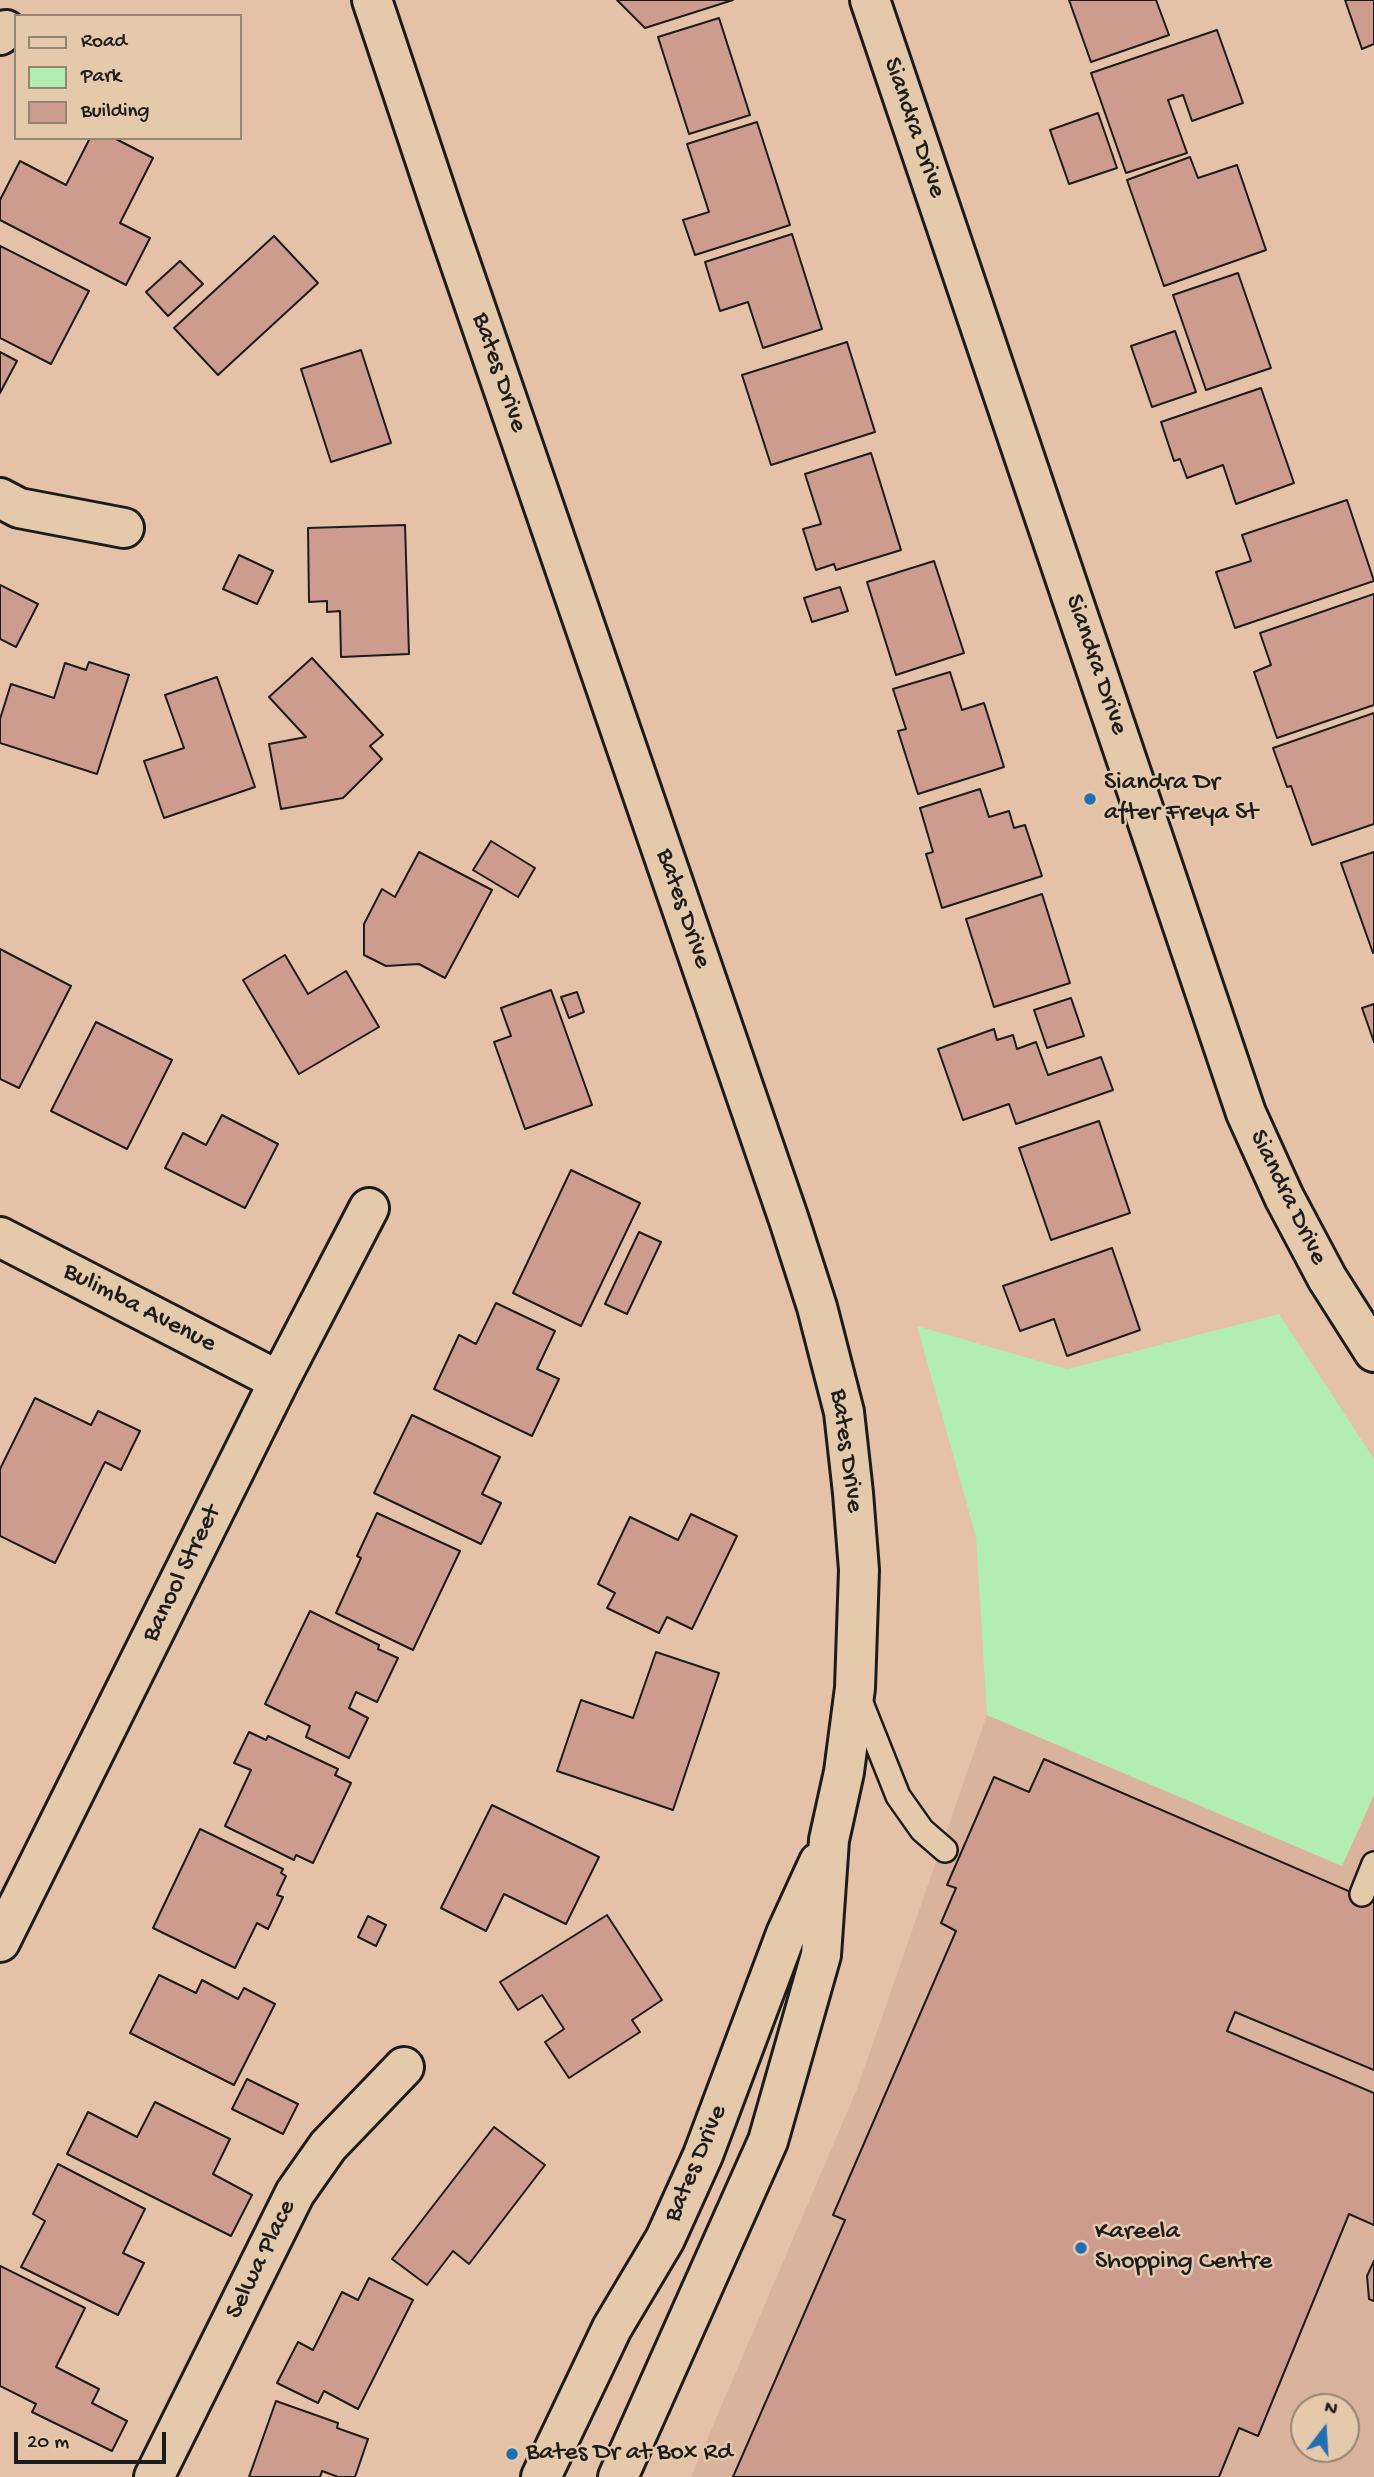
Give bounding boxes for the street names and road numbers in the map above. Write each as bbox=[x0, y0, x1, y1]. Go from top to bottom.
street label: Siandra Drive bbox=[874, 54, 952, 202]
street label: Bates Drive bbox=[463, 309, 533, 437]
street label: Siandra Drive bbox=[1056, 591, 1134, 739]
street label: Bates Drive bbox=[647, 845, 717, 973]
street label: Siandra Drive bbox=[1241, 1125, 1333, 1271]
street label: Bulimba Avenue bbox=[57, 1257, 221, 1361]
street label: Bates Drive bbox=[821, 1387, 869, 1515]
street label: Banool Street bbox=[136, 1501, 230, 1647]
street label: Bates Drive bbox=[658, 2101, 736, 2227]
street label: Selwa Place bbox=[220, 2195, 304, 2325]

